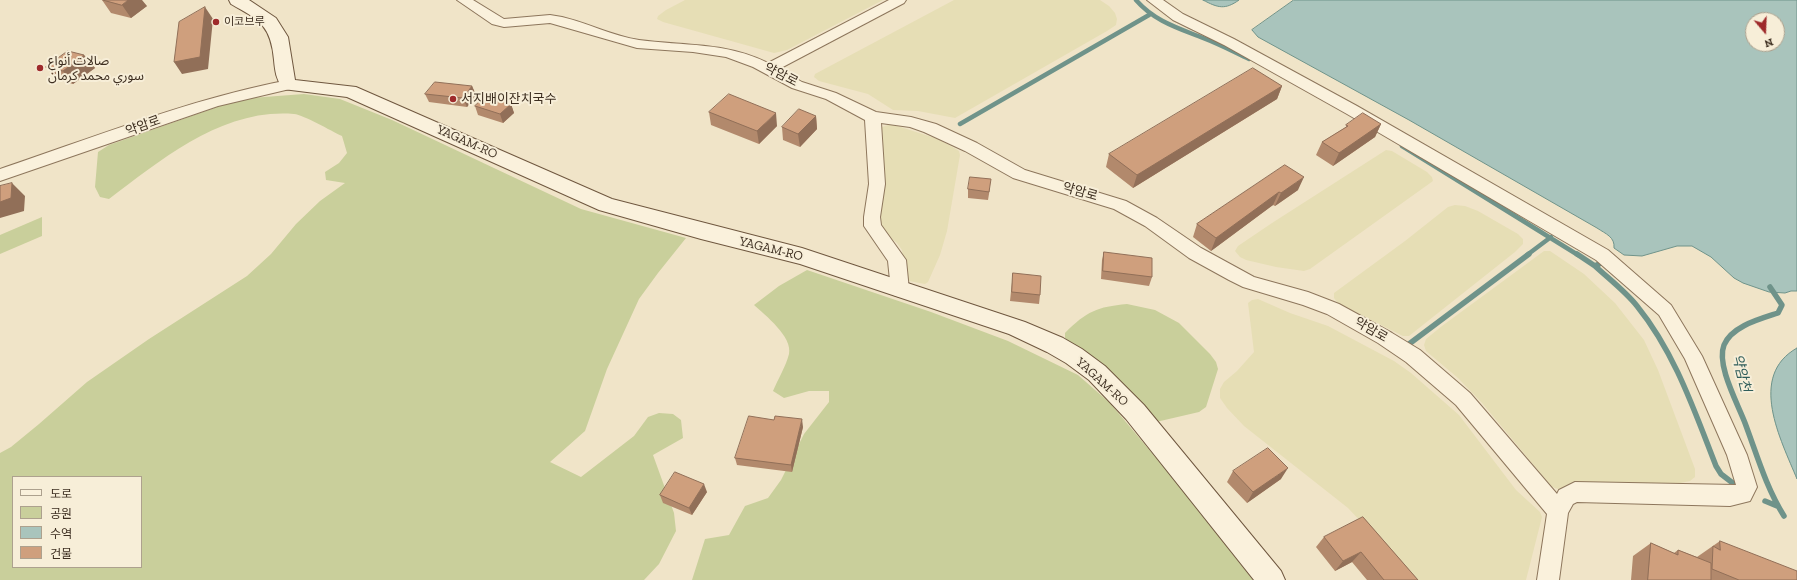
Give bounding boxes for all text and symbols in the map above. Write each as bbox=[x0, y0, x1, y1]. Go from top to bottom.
north arrow bbox=[1745, 12, 1785, 52]
place label: 이코브루 bbox=[224, 15, 264, 29]
marker: 이코브루 bbox=[211, 17, 221, 27]
text: N bbox=[1763, 35, 1775, 50]
place label: صالات أنواع سوري محمد كرمان bbox=[48, 53, 144, 84]
street label: 약암로 bbox=[761, 60, 801, 90]
marker: صالات أنواع سوري محمد كرمان bbox=[35, 63, 45, 73]
place label: 서지배이잔치국수 bbox=[461, 91, 557, 107]
marker: 서지배이잔치국수 bbox=[448, 94, 458, 104]
street label: 약암로 bbox=[123, 113, 163, 139]
street label: YAGAM-RO bbox=[434, 122, 500, 162]
street label: 약암로 bbox=[1061, 180, 1099, 204]
street label: YAGAM-RO bbox=[738, 234, 804, 264]
street label: 약암로 bbox=[1352, 314, 1390, 346]
water label: 약암천 bbox=[1728, 352, 1754, 394]
street label: YAGAM-RO bbox=[1073, 354, 1131, 410]
legend bbox=[12, 476, 142, 568]
text: 도로 bbox=[50, 487, 72, 501]
text: 공원 bbox=[50, 507, 72, 521]
text: 수역 bbox=[50, 527, 72, 541]
text: 건물 bbox=[50, 547, 72, 561]

